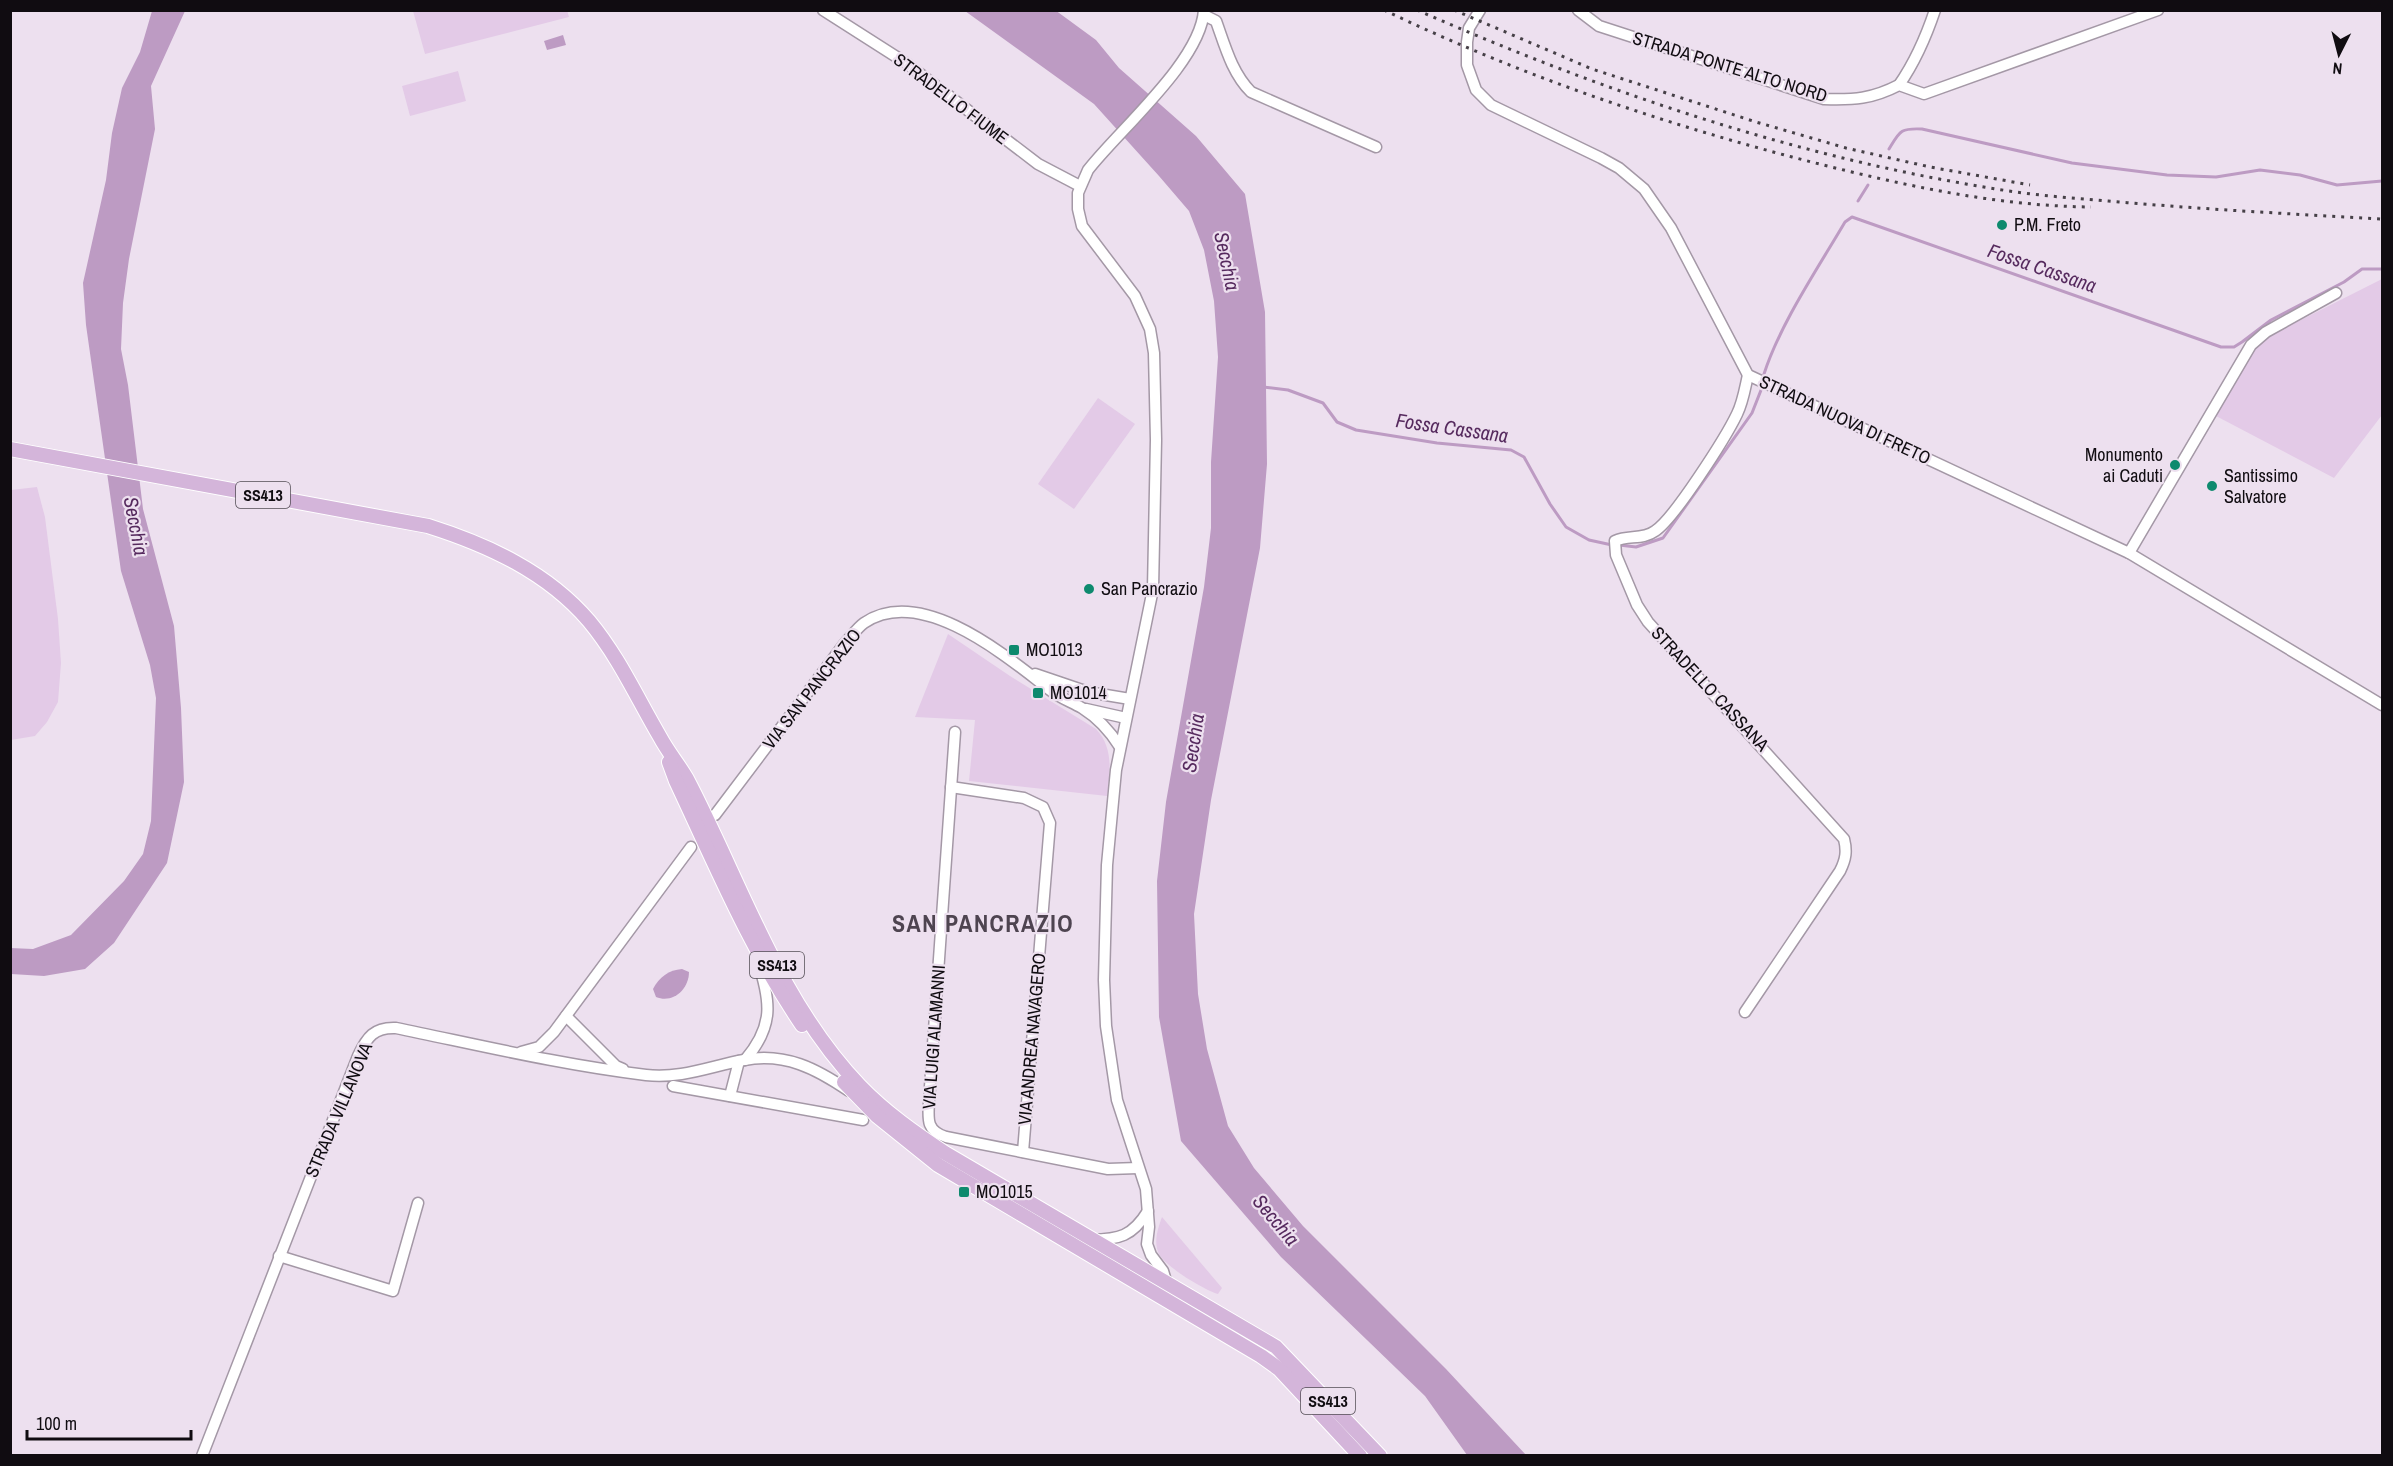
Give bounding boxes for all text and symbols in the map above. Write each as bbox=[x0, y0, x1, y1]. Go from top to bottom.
north arrow bbox=[2309, 24, 2369, 84]
street label: STRADA PONTE ALTO NORD bbox=[1630, 25, 1830, 108]
street label: STRADELLO FIUME bbox=[889, 47, 1014, 150]
text: N bbox=[2332, 57, 2343, 80]
place label: P.M. Freto bbox=[2014, 212, 2081, 237]
marker: P.M. Freto bbox=[1995, 218, 2009, 232]
water label: Secchia bbox=[1208, 229, 1247, 293]
water label: Fossa Cassana bbox=[1984, 236, 2100, 299]
street label: STRADA NUOVA DI FRETO bbox=[1755, 369, 1935, 470]
water label: Fossa Cassana bbox=[1394, 406, 1510, 449]
place label: Monumento ai Caduti bbox=[2085, 442, 2163, 488]
marker: Monumento ai Caduti bbox=[2168, 458, 2182, 472]
place label: Santissimo Salvatore bbox=[2224, 463, 2298, 509]
marker: Santissimo Salvatore bbox=[2205, 479, 2219, 493]
road number: SS413 bbox=[236, 482, 290, 508]
water label: Secchia bbox=[118, 494, 155, 558]
place label: San Pancrazio bbox=[1101, 576, 1198, 601]
marker: San Pancrazio bbox=[1082, 582, 1096, 596]
street label: STRADELLO CASSANA bbox=[1646, 621, 1775, 757]
street label: VIA SAN PANCRAZIO bbox=[757, 623, 867, 754]
place label: MO1013 bbox=[1026, 637, 1083, 662]
marker: MO1013 bbox=[1007, 643, 1021, 657]
place label: MO1014 bbox=[1050, 680, 1107, 705]
marker: MO1014 bbox=[1031, 686, 1045, 700]
water label: Secchia bbox=[1175, 712, 1210, 774]
district label: SAN PANCRAZIO bbox=[892, 907, 1074, 939]
road number: SS413 bbox=[750, 952, 804, 978]
street label: VIA ANDREA NAVAGERO bbox=[1012, 952, 1051, 1126]
street label: VIA LUIGI ALAMANNI bbox=[916, 964, 951, 1110]
street label: STRADA VILLANOVA bbox=[299, 1038, 378, 1181]
place label: MO1015 bbox=[976, 1179, 1033, 1204]
marker: MO1015 bbox=[957, 1185, 971, 1199]
water label: Secchia bbox=[1247, 1188, 1306, 1251]
road number: SS413 bbox=[1301, 1388, 1355, 1414]
scale bar bbox=[27, 1403, 190, 1441]
text: 100 m bbox=[36, 1411, 77, 1436]

